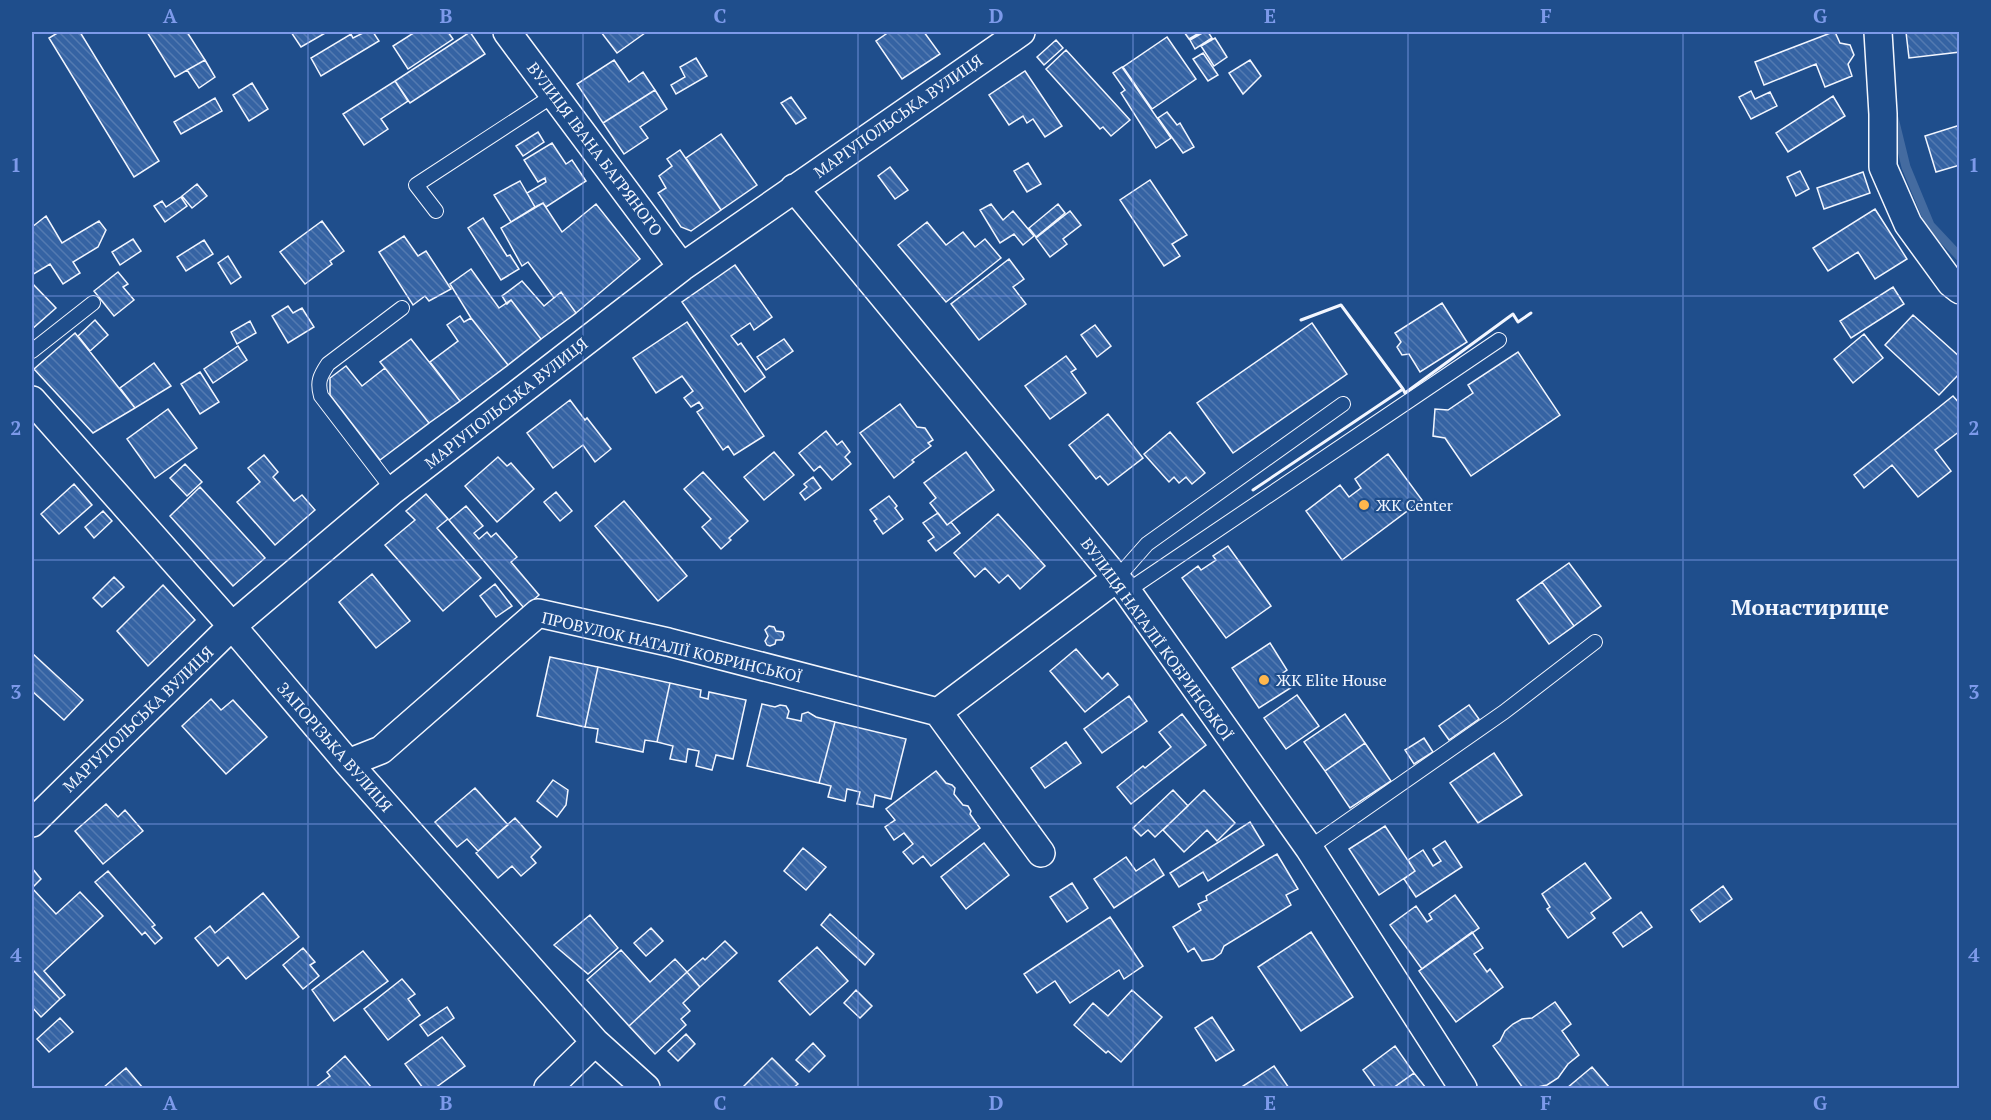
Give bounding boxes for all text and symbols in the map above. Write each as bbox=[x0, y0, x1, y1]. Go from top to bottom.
text: A bbox=[163, 2, 178, 29]
text: B bbox=[440, 2, 453, 29]
text: C bbox=[713, 2, 727, 29]
text: D bbox=[989, 2, 1003, 29]
text: E bbox=[1264, 2, 1276, 29]
text: F bbox=[1540, 2, 1552, 29]
text: G bbox=[1813, 2, 1827, 29]
street label: МАРІУПОЛЬСЬКА ВУЛИЦЯ bbox=[809, 49, 987, 183]
street label: ВУЛИЦЯ ІВАНА БАГРЯНОГО bbox=[522, 58, 668, 240]
text: 1 bbox=[10, 151, 22, 178]
text: 1 bbox=[1968, 151, 1980, 178]
street label: МАРІУПОЛЬСЬКА ВУЛИЦЯ bbox=[420, 332, 592, 474]
text: 2 bbox=[10, 414, 22, 441]
text: 2 bbox=[1968, 414, 1980, 441]
place label: ЖК Center bbox=[1376, 494, 1454, 516]
marker: ЖК Center bbox=[1357, 498, 1371, 512]
street label: ВУЛИЦЯ НАТАЛІЇ КОБРИНСЬКОЇ bbox=[1076, 533, 1238, 745]
district label: Монастирище bbox=[1731, 592, 1889, 621]
street label: ПРОВУЛОК НАТАЛІЇ КОБРИНСЬКОЇ bbox=[540, 606, 805, 688]
street label: МАРІУПОЛЬСЬКА ВУЛИЦЯ bbox=[58, 641, 218, 797]
place label: ЖК Elite House bbox=[1276, 669, 1387, 691]
marker: ЖК Elite House bbox=[1257, 673, 1271, 687]
street label: ЗАПОРІЗЬКА ВУЛИЦЯ bbox=[273, 677, 397, 817]
text: 3 bbox=[10, 678, 22, 705]
text: 3 bbox=[1968, 678, 1980, 705]
text: 4 bbox=[10, 941, 22, 968]
text: 4 bbox=[1968, 941, 1980, 968]
text: A bbox=[163, 1089, 178, 1116]
text: B bbox=[440, 1089, 453, 1116]
text: C bbox=[713, 1089, 727, 1116]
text: D bbox=[989, 1089, 1003, 1116]
text: E bbox=[1264, 1089, 1276, 1116]
text: F bbox=[1540, 1089, 1552, 1116]
text: G bbox=[1813, 1089, 1827, 1116]

